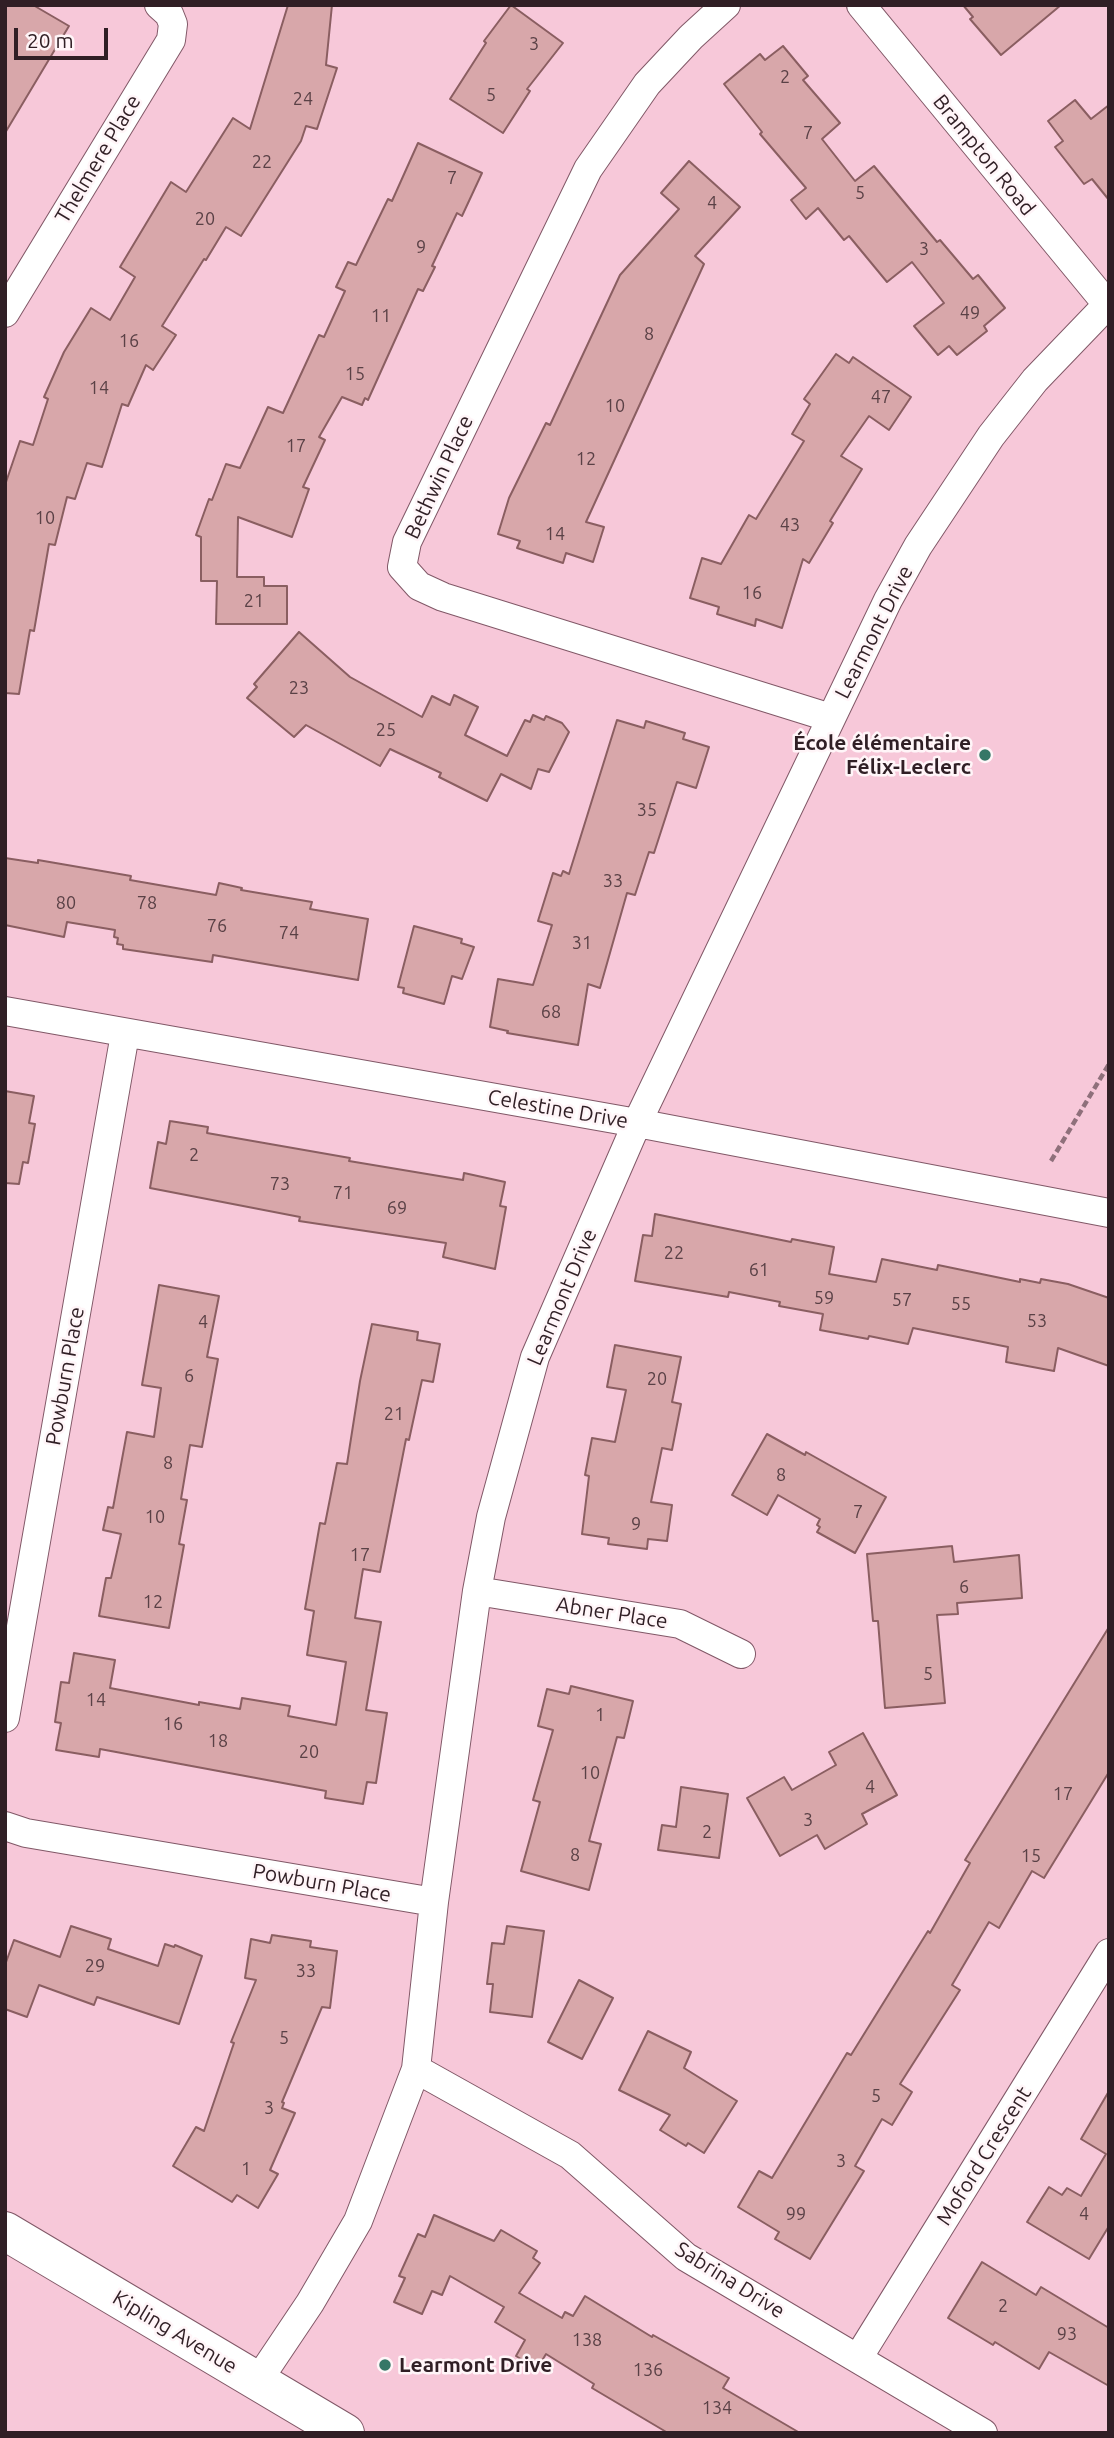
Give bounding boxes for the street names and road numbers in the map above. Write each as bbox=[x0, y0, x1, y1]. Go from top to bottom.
street label: Brampton Road bbox=[928, 89, 1040, 221]
street label: Thelmere Place bbox=[50, 90, 146, 228]
street label: Bethwin Place bbox=[399, 411, 479, 543]
street label: Learmont Drive bbox=[830, 561, 918, 703]
street label: Celestine Drive bbox=[486, 1084, 630, 1134]
street label: Learmont Drive bbox=[522, 1225, 602, 1369]
street label: Powburn Place bbox=[40, 1305, 90, 1447]
street label: Abner Place bbox=[554, 1592, 670, 1634]
street label: Powburn Place bbox=[251, 1858, 393, 1908]
street label: Moford Crescent bbox=[931, 2082, 1037, 2230]
street label: Sabrina Drive bbox=[671, 2236, 789, 2324]
street label: Kipling Avenue bbox=[108, 2285, 242, 2379]

